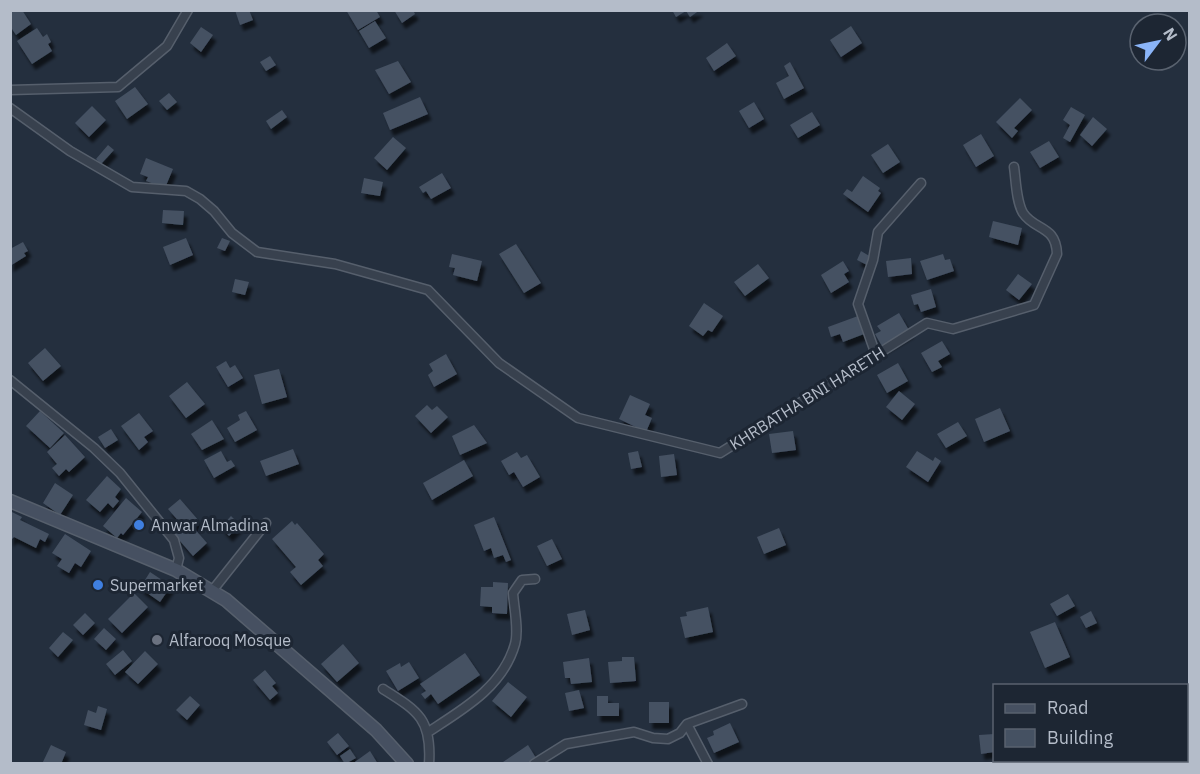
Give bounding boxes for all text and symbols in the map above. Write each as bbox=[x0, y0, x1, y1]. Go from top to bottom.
north arrow bbox=[1128, 12, 1188, 72]
text: N bbox=[1159, 24, 1182, 44]
street label: KHRBATHA BNI HARETH bbox=[726, 342, 888, 454]
place label: Anwar Almadina bbox=[151, 515, 269, 535]
marker: Anwar Almadina bbox=[132, 518, 146, 532]
place label: Supermarket bbox=[110, 575, 203, 595]
marker: Supermarket bbox=[91, 578, 105, 592]
place label: Alfarooq Mosque bbox=[169, 630, 291, 650]
marker: Alfarooq Mosque bbox=[150, 633, 164, 647]
legend bbox=[993, 684, 1188, 762]
text: Road bbox=[1047, 696, 1088, 719]
text: Building bbox=[1047, 726, 1114, 749]

